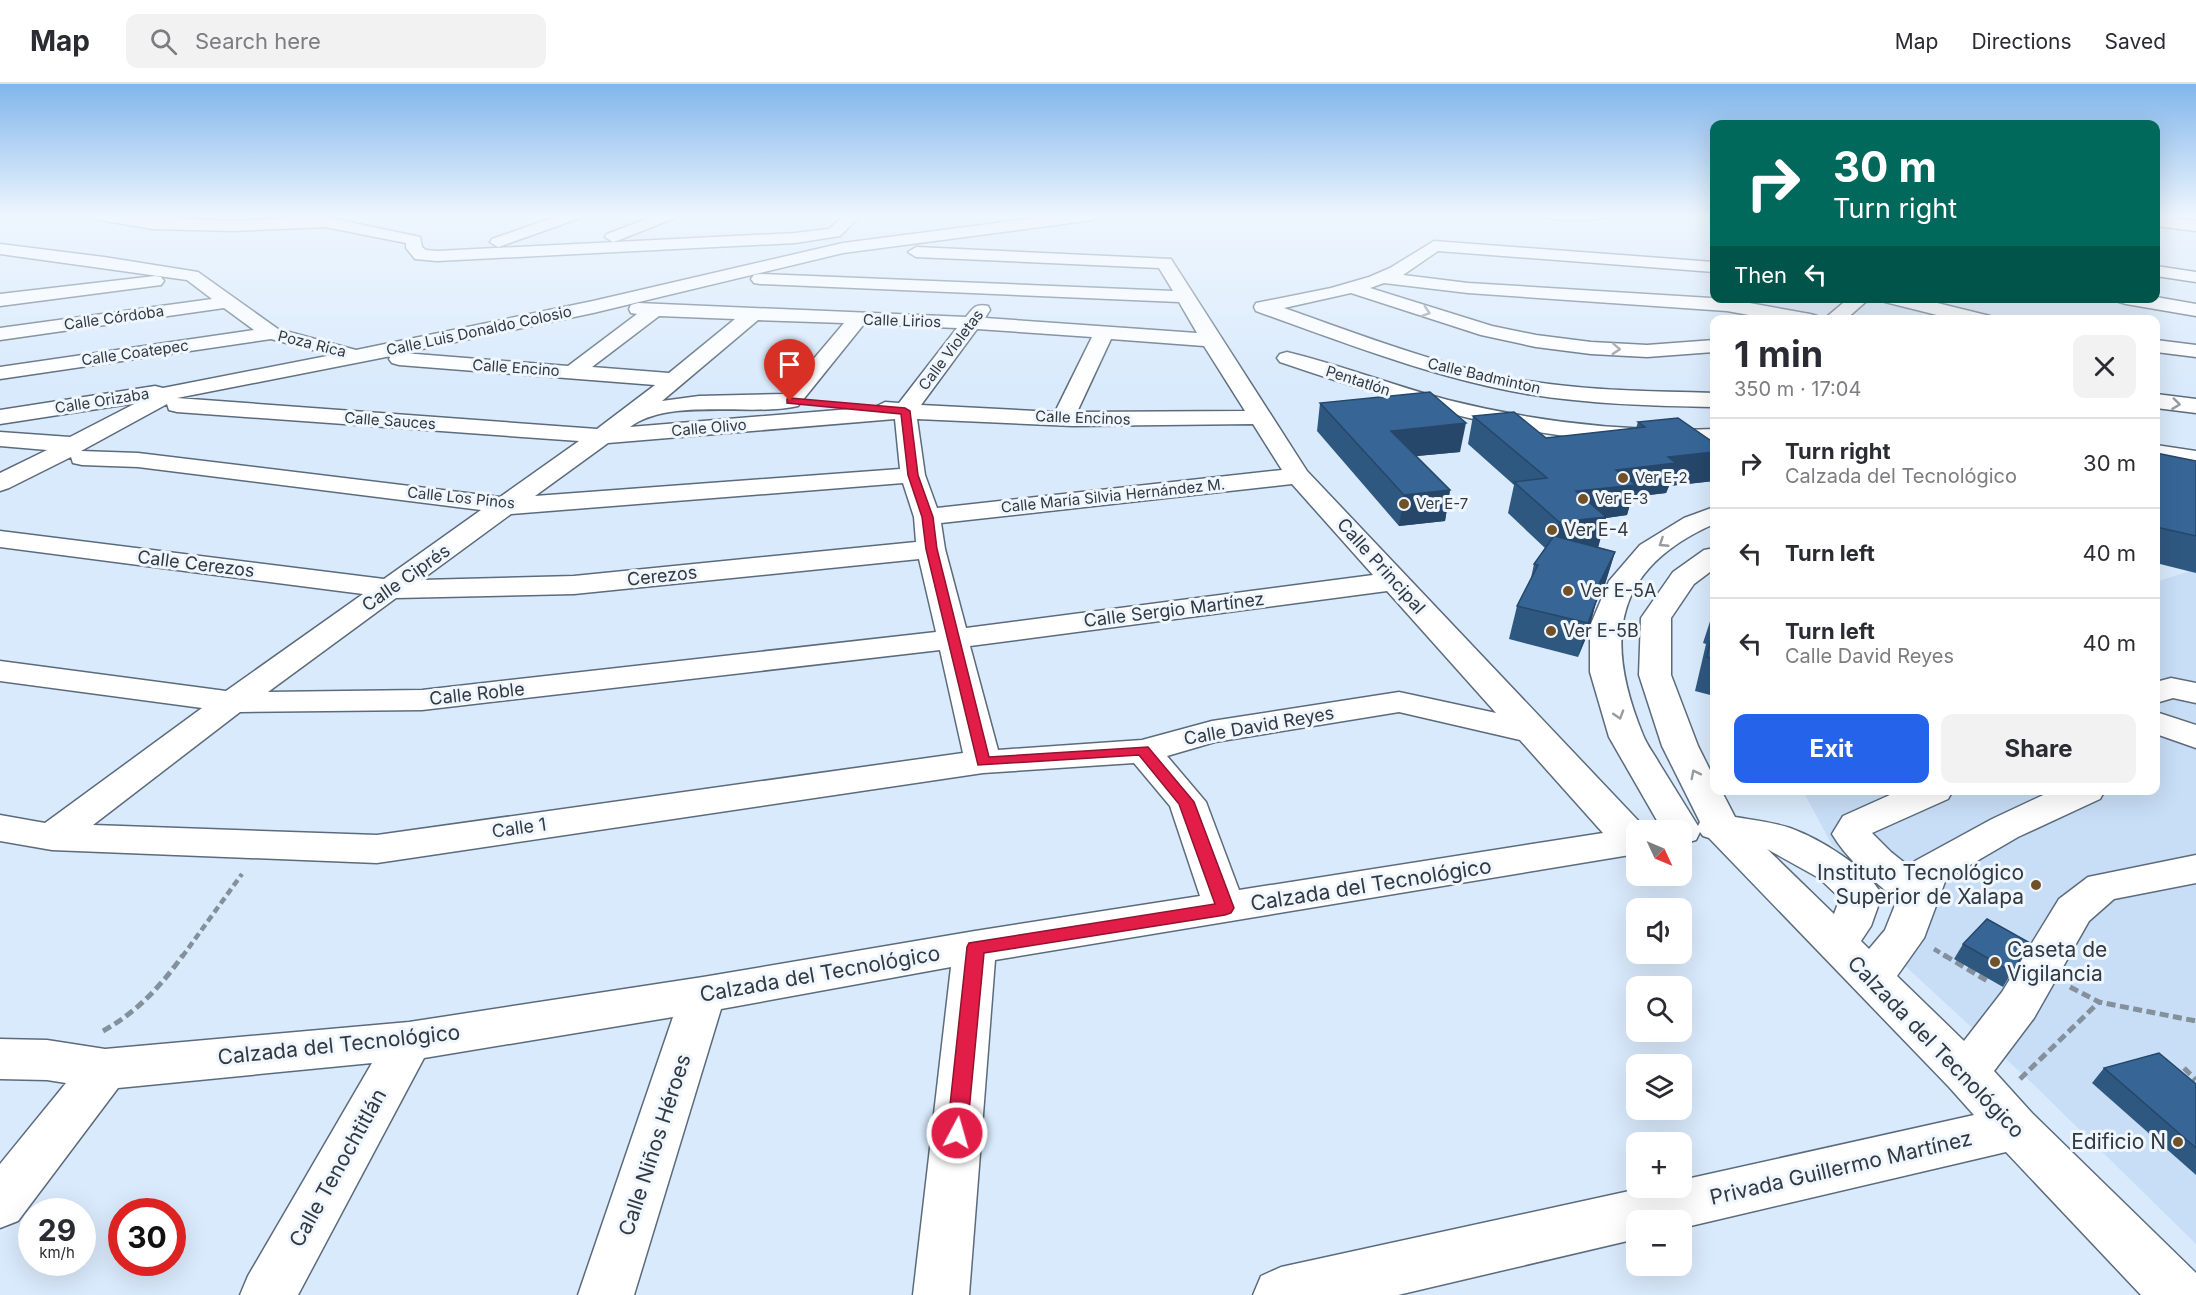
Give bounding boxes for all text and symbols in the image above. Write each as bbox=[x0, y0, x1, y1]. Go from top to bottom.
search box bbox=[126, 14, 546, 68]
text: Map bbox=[30, 24, 90, 58]
icon: search bbox=[147, 25, 180, 58]
text: Search here bbox=[195, 28, 321, 54]
text: Map bbox=[1895, 29, 1938, 54]
text: Directions bbox=[1971, 29, 2072, 54]
text: Saved bbox=[2105, 29, 2166, 54]
text: 30 m bbox=[1833, 141, 1937, 192]
icon: right bbox=[1734, 144, 1812, 222]
text: Turn right bbox=[1833, 192, 1957, 225]
icon: left bbox=[1799, 258, 1832, 291]
text: Then bbox=[1734, 262, 1787, 288]
street label: Calle Córdoba bbox=[63, 301, 165, 334]
street label: Calle Luis Donaldo Colosio bbox=[384, 302, 573, 359]
one-way arrow bbox=[1420, 304, 1431, 317]
street label: Calle Violetas bbox=[914, 305, 987, 394]
street label: Calle Lirios bbox=[863, 310, 941, 331]
street label: Poza Rica bbox=[276, 326, 348, 361]
text: 1 min bbox=[1734, 332, 1823, 376]
button: close bbox=[2073, 335, 2136, 398]
street label: Calle Coatepec bbox=[80, 336, 190, 369]
pin bbox=[764, 339, 815, 401]
one-way arrow bbox=[1612, 343, 1621, 356]
icon: arrive bbox=[773, 348, 806, 381]
street label: Calle Badminton bbox=[1426, 353, 1542, 398]
street label: Calle Encino bbox=[472, 355, 560, 380]
street label: Pentatlón bbox=[1323, 361, 1393, 400]
text: 350 m · 17:04 bbox=[1734, 377, 1861, 401]
street label: Calle Orizaba bbox=[53, 384, 150, 417]
one-way arrow bbox=[2171, 397, 2180, 410]
street label: Calle Encinos bbox=[1035, 406, 1131, 429]
street label: Calle Sauces bbox=[344, 408, 437, 433]
street label: Calle Olivo bbox=[671, 415, 747, 440]
text: Turn right bbox=[1785, 438, 1891, 464]
icon: right bbox=[1734, 447, 1767, 480]
text: 30 m bbox=[2083, 450, 2136, 476]
text: Calzada del Tecnológico bbox=[1785, 464, 2017, 488]
place label: Ver E-2 bbox=[1635, 468, 1688, 487]
marker: Ver E-2 bbox=[1616, 471, 1630, 485]
street label: Calle María Silvia Hernández M. bbox=[1000, 474, 1226, 517]
street label: Calle Los Pinos bbox=[406, 482, 516, 513]
place label: Ver E-3 bbox=[1595, 489, 1648, 508]
marker: Ver E-3 bbox=[1576, 492, 1590, 506]
place label: Ver E-7 bbox=[1416, 494, 1468, 513]
marker: Ver E-7 bbox=[1397, 497, 1411, 511]
street label: Calle Principal bbox=[1333, 514, 1430, 618]
place label: Ver E-4 bbox=[1564, 519, 1629, 540]
marker: Ver E-4 bbox=[1545, 523, 1559, 537]
one-way arrow bbox=[1659, 536, 1670, 547]
icon: left bbox=[1734, 537, 1767, 570]
street label: Calle Ciprés bbox=[358, 540, 454, 616]
text: Turn left bbox=[1785, 540, 1875, 566]
text: 40 m bbox=[2082, 540, 2136, 566]
street label: Calle Cerezos bbox=[136, 546, 256, 581]
street label: Cerezos bbox=[626, 561, 698, 590]
place label: Ver E-5A bbox=[1580, 580, 1656, 601]
marker: Ver E-5A bbox=[1561, 584, 1575, 598]
street label: Calle Sergio Martínez bbox=[1082, 588, 1265, 631]
text: Turn left bbox=[1785, 618, 1875, 644]
place label: Ver E-5B bbox=[1563, 620, 1639, 641]
marker: Ver E-5B bbox=[1544, 624, 1558, 638]
icon: left bbox=[1734, 627, 1767, 660]
text: 40 m bbox=[2082, 630, 2136, 656]
text: Calle David Reyes bbox=[1785, 644, 1954, 668]
street label: Calle Roble bbox=[428, 678, 526, 709]
street label: Calle David Reyes bbox=[1182, 702, 1336, 749]
one-way arrow bbox=[1612, 709, 1624, 720]
button: Exit bbox=[1734, 714, 1929, 783]
button: Share bbox=[1941, 714, 2136, 783]
one-way arrow bbox=[1691, 770, 1702, 781]
street label: Calle 1 bbox=[490, 813, 548, 842]
north arrow bbox=[1626, 820, 1692, 886]
map controls bbox=[1626, 820, 1692, 1276]
street label: Calzada del Tecnológico bbox=[1249, 853, 1493, 916]
place label: Instituto Tecnológico Superior de Xalapa bbox=[1817, 860, 2024, 909]
marker: Instituto Tecnológico Superior de Xalapa bbox=[2029, 878, 2043, 892]
button: sound bbox=[1626, 898, 1692, 964]
place label: Caseta de Vigilancia bbox=[2007, 937, 2107, 986]
street label: Calzada del Tecnológico bbox=[698, 940, 942, 1007]
street label: Calzada del Tecnológico bbox=[1843, 950, 2030, 1143]
marker: Caseta de Vigilancia bbox=[1988, 955, 2002, 969]
button: search bbox=[1626, 976, 1692, 1042]
street label: Calzada del Tecnológico bbox=[216, 1019, 461, 1070]
street label: Calle Niños Héroes bbox=[613, 1051, 696, 1239]
button: layers bbox=[1626, 1054, 1692, 1120]
street label: Calle Tenochtitlán bbox=[284, 1084, 391, 1251]
position arrow bbox=[925, 1101, 989, 1165]
street label: Privada Guillermo Martínez bbox=[1707, 1125, 1974, 1210]
place label: Edificio N bbox=[2071, 1129, 2166, 1154]
button: + bbox=[1626, 1132, 1692, 1198]
marker: Edificio N bbox=[2171, 1135, 2185, 1149]
speed limit sign: 30 bbox=[108, 1198, 186, 1276]
button: − bbox=[1626, 1210, 1692, 1276]
text: 29 bbox=[38, 1212, 76, 1248]
text: km/h bbox=[39, 1243, 75, 1262]

